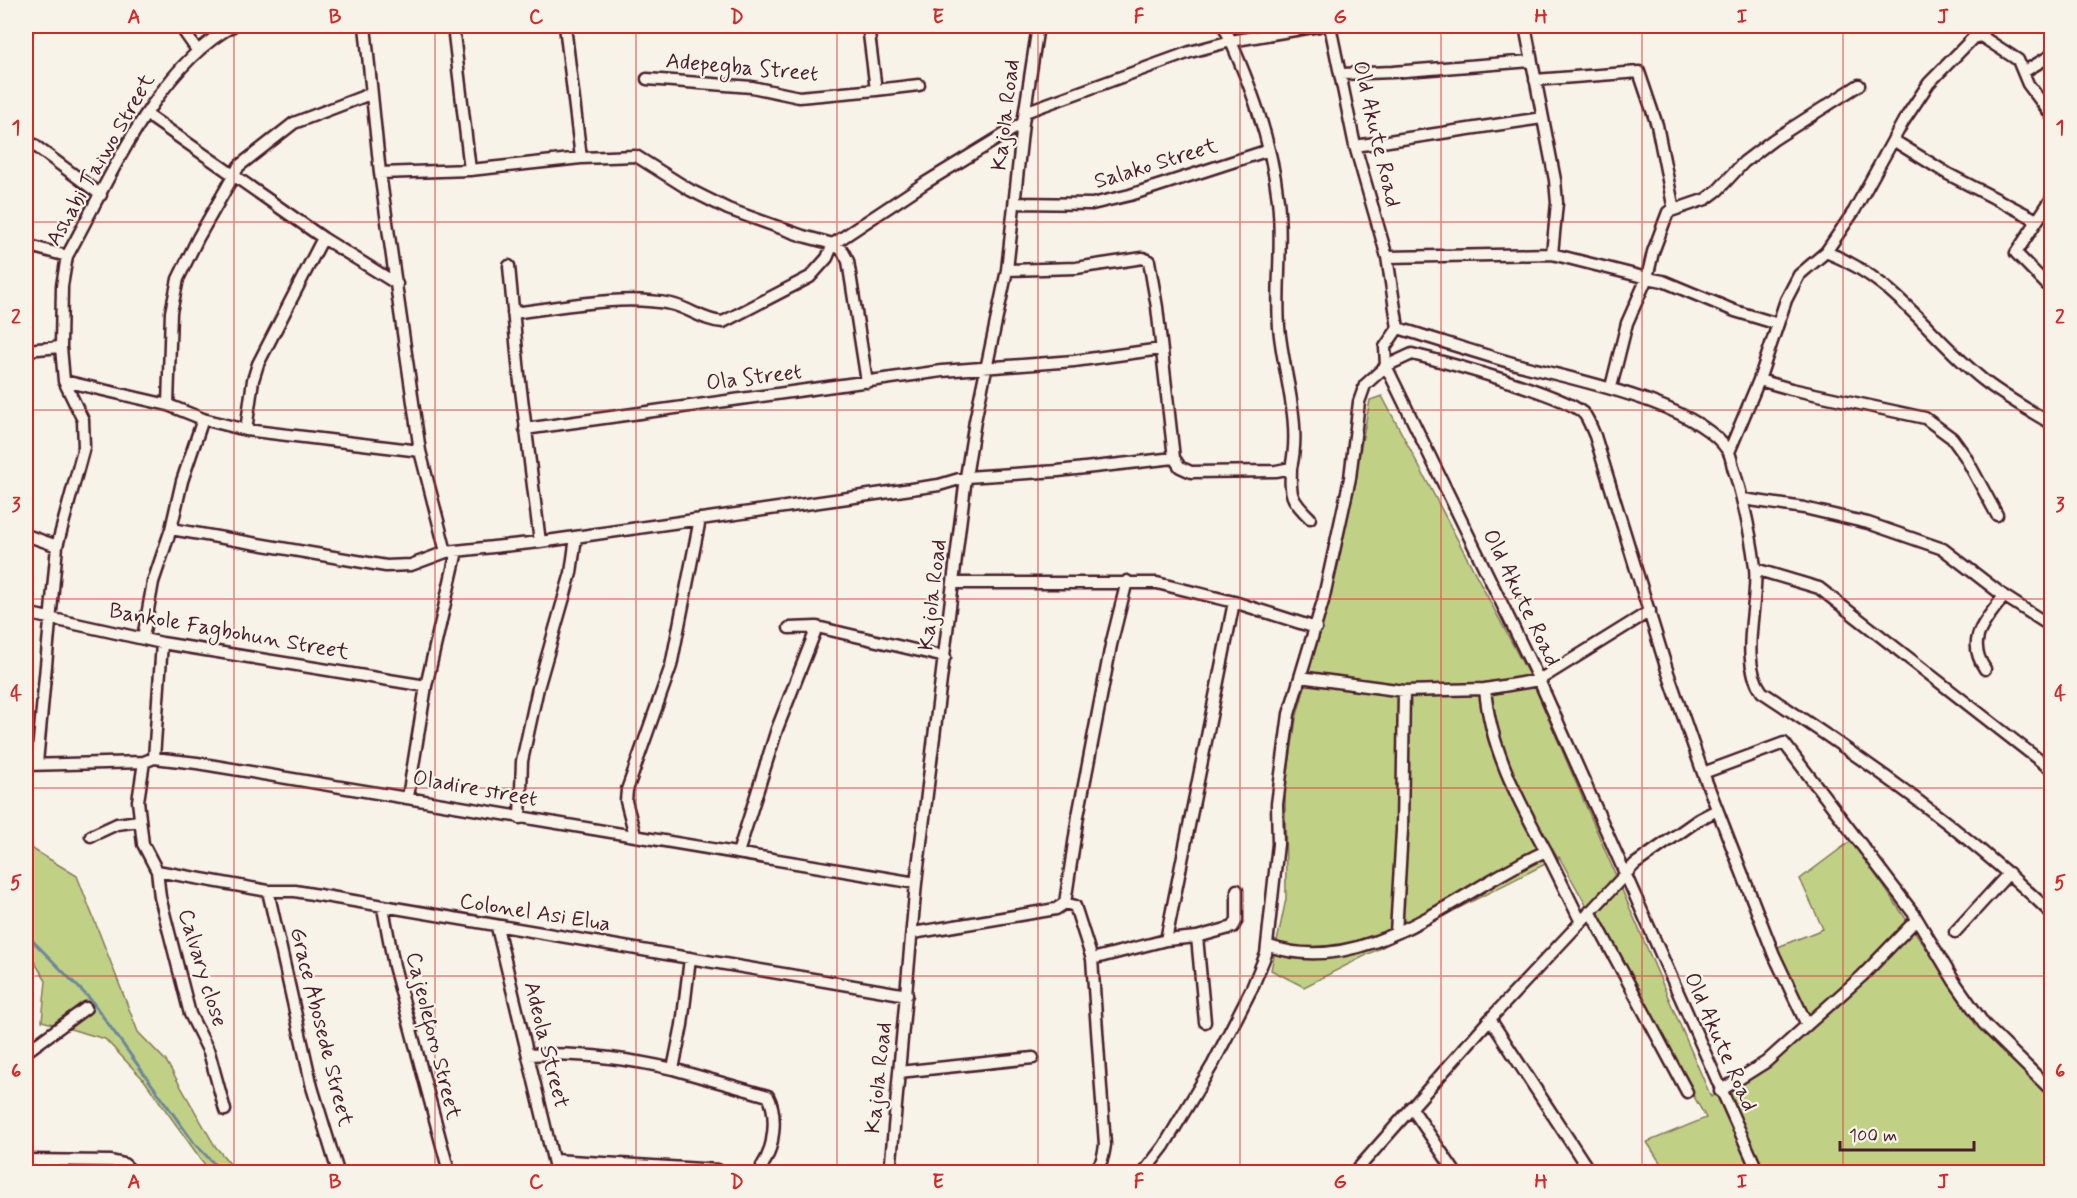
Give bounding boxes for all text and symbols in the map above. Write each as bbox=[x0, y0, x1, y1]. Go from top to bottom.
text: A bbox=[127, 4, 141, 31]
text: B bbox=[329, 4, 342, 31]
text: C bbox=[529, 4, 544, 31]
text: D bbox=[730, 4, 744, 31]
text: E bbox=[932, 4, 944, 31]
text: F bbox=[1134, 4, 1145, 31]
text: G bbox=[1333, 4, 1347, 31]
text: H bbox=[1534, 4, 1548, 31]
text: I bbox=[1737, 4, 1747, 31]
text: J bbox=[1937, 4, 1949, 31]
street label: Adepegba Street bbox=[664, 47, 819, 92]
street label: Kajola Road bbox=[985, 58, 1028, 172]
street label: Old Akute Road bbox=[1346, 58, 1406, 210]
street label: Ashabi Taiwo Street bbox=[40, 69, 162, 251]
text: 1 bbox=[12, 115, 20, 142]
text: 1 bbox=[2056, 115, 2064, 142]
street label: Salako Street bbox=[1091, 132, 1221, 196]
text: 2 bbox=[11, 304, 21, 331]
text: 2 bbox=[2055, 304, 2065, 331]
street label: Ola Street bbox=[705, 358, 803, 398]
text: 3 bbox=[11, 492, 21, 519]
text: 3 bbox=[2055, 492, 2065, 519]
street label: Old Akute Road bbox=[1476, 525, 1566, 671]
street label: Kajola Road bbox=[912, 538, 955, 652]
street label: Bankole Fagbohun Street bbox=[106, 597, 351, 670]
text: 4 bbox=[10, 681, 22, 708]
text: 4 bbox=[2054, 681, 2066, 708]
street label: Oladire street bbox=[410, 764, 540, 814]
text: 5 bbox=[10, 870, 22, 897]
text: 5 bbox=[2054, 870, 2066, 897]
street label: Colonel Asi Elua bbox=[457, 887, 613, 939]
street label: Calvary close bbox=[171, 906, 233, 1030]
street label: Grace Abosede Street bbox=[283, 924, 359, 1130]
street label: Cajeoleforo Street bbox=[397, 949, 467, 1123]
street label: Old Akute Road bbox=[1677, 968, 1763, 1116]
street label: Adeola Street bbox=[517, 979, 575, 1111]
street label: Kajola Road bbox=[859, 1021, 900, 1135]
text: 6 bbox=[11, 1058, 21, 1085]
text: 6 bbox=[2055, 1058, 2065, 1085]
scale bar bbox=[1840, 1114, 1974, 1152]
text: 100 m bbox=[1849, 1124, 1897, 1148]
text: A bbox=[127, 1169, 141, 1196]
text: B bbox=[329, 1169, 342, 1196]
text: C bbox=[529, 1169, 544, 1196]
text: D bbox=[730, 1169, 744, 1196]
text: E bbox=[932, 1169, 944, 1196]
text: F bbox=[1134, 1169, 1145, 1196]
text: G bbox=[1333, 1169, 1347, 1196]
text: H bbox=[1534, 1169, 1548, 1196]
text: I bbox=[1737, 1169, 1747, 1196]
text: J bbox=[1937, 1169, 1949, 1196]

